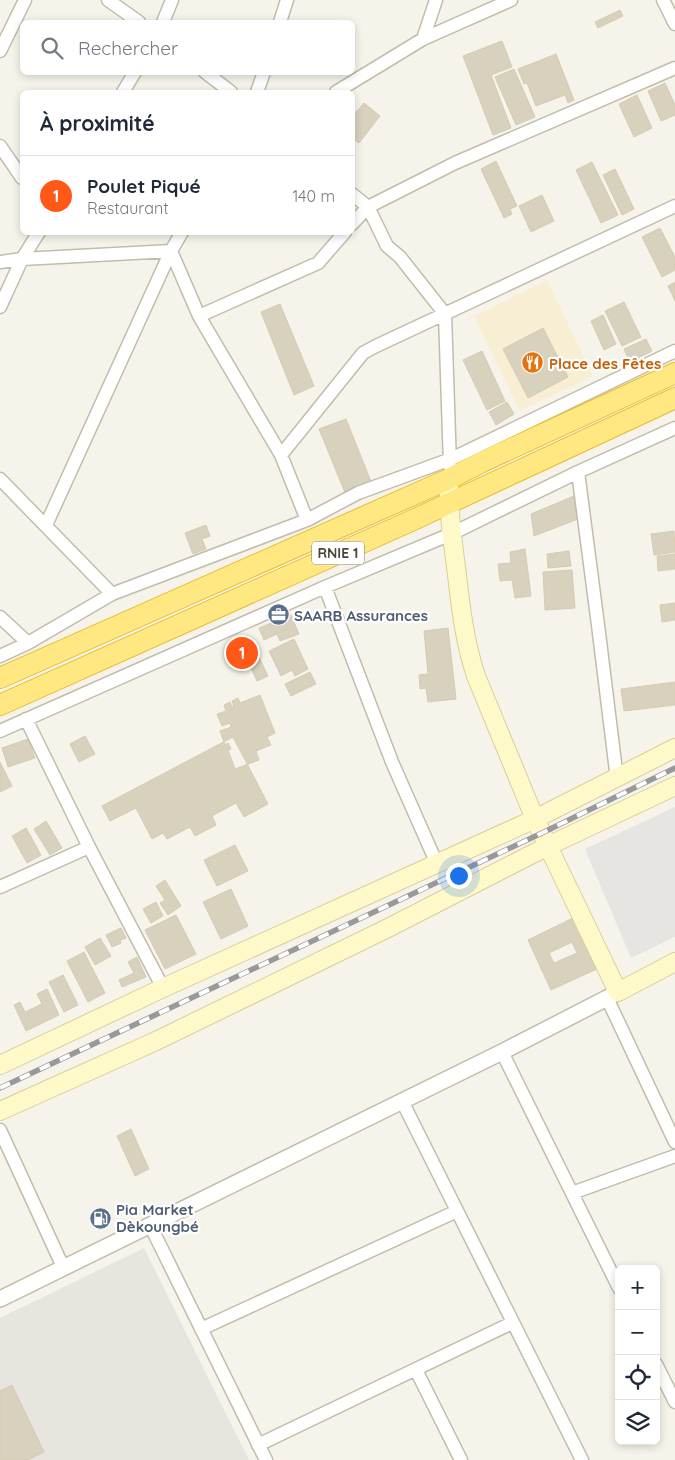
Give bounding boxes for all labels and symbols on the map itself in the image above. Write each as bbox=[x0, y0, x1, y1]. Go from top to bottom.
restaurant icon: Place des Fêtes bbox=[521, 351, 545, 375]
place label: Place des Fêtes bbox=[549, 354, 661, 373]
road number: RNIE 1 bbox=[312, 542, 364, 564]
office icon: SAARB Assurances bbox=[266, 603, 290, 627]
place label: SAARB Assurances bbox=[294, 606, 428, 625]
pin: 1 bbox=[226, 634, 258, 672]
your location bbox=[446, 863, 472, 889]
place label: Pia Market Dèkoungbé bbox=[116, 1200, 199, 1236]
fuel station icon: Pia Market Dèkoungbé bbox=[88, 1206, 112, 1230]

